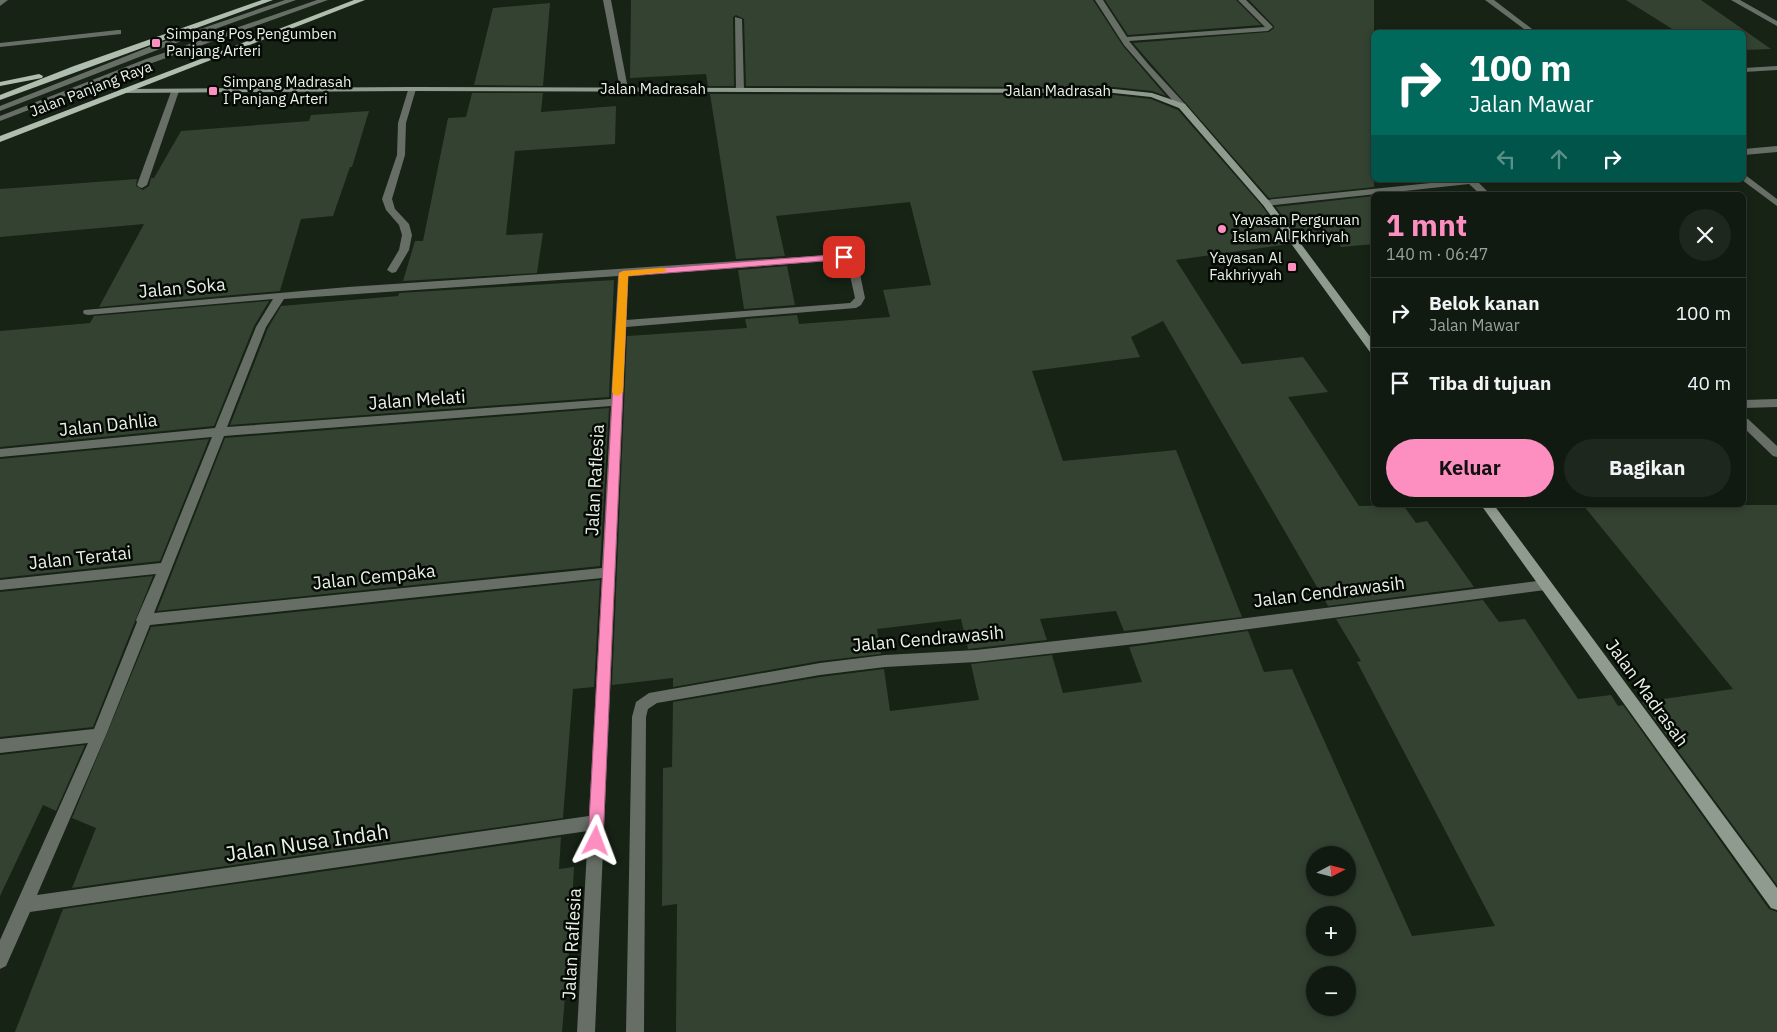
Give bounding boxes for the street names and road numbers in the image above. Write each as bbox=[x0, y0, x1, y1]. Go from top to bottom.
street label: Jalan Panjang Raya bbox=[27, 56, 155, 121]
street label: Jalan Madrasah bbox=[600, 79, 706, 98]
street label: Jalan Madrasah bbox=[1005, 81, 1111, 100]
street label: Jalan Soka bbox=[137, 272, 227, 303]
street label: Jalan Melati bbox=[367, 385, 466, 414]
street label: Jalan Dahlia bbox=[58, 408, 159, 441]
street label: Jalan Raflesia bbox=[580, 423, 609, 537]
street label: Jalan Teratai bbox=[27, 541, 133, 574]
street label: Jalan Cempaka bbox=[311, 559, 437, 594]
street label: Jalan Cendrawasih bbox=[1252, 571, 1406, 612]
street label: Jalan Cendrawasih bbox=[851, 620, 1005, 657]
street label: Jalan Madrasah bbox=[1601, 634, 1694, 751]
street label: Jalan Nusa Indah bbox=[223, 817, 390, 867]
street label: Jalan Raflesia bbox=[557, 887, 586, 1001]

